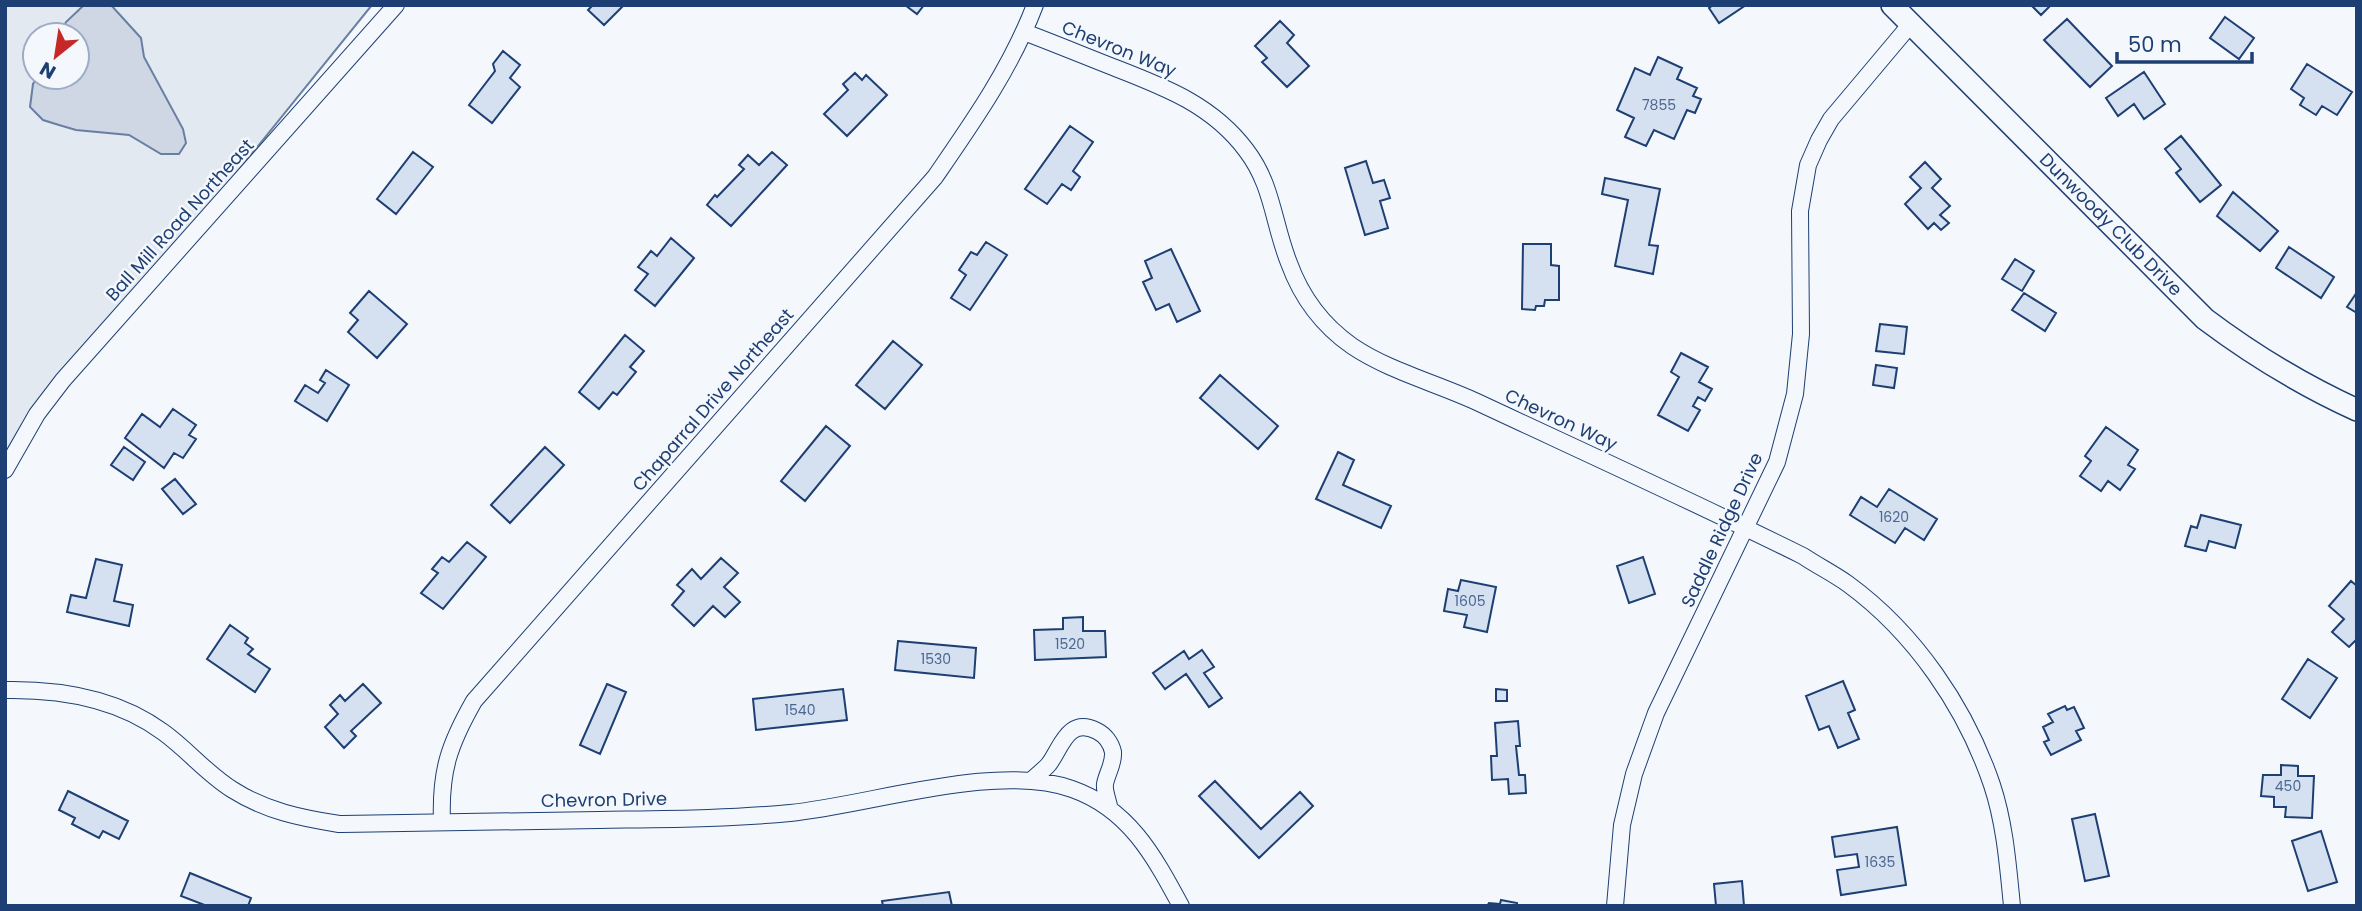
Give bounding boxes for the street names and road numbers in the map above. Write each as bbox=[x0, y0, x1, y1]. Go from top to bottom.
street label: Chevron Way bbox=[1058, 14, 1180, 83]
street label: Ball Mill Road Northeast bbox=[100, 133, 259, 306]
street label: Dunwoody Club Drive bbox=[2034, 147, 2188, 301]
street label: Chaparral Drive Northeast bbox=[626, 303, 799, 497]
street label: Chevron Way bbox=[1501, 383, 1621, 456]
street label: Saddle Ridge Drive bbox=[1675, 448, 1768, 611]
street label: Chevron Drive bbox=[541, 786, 667, 813]

